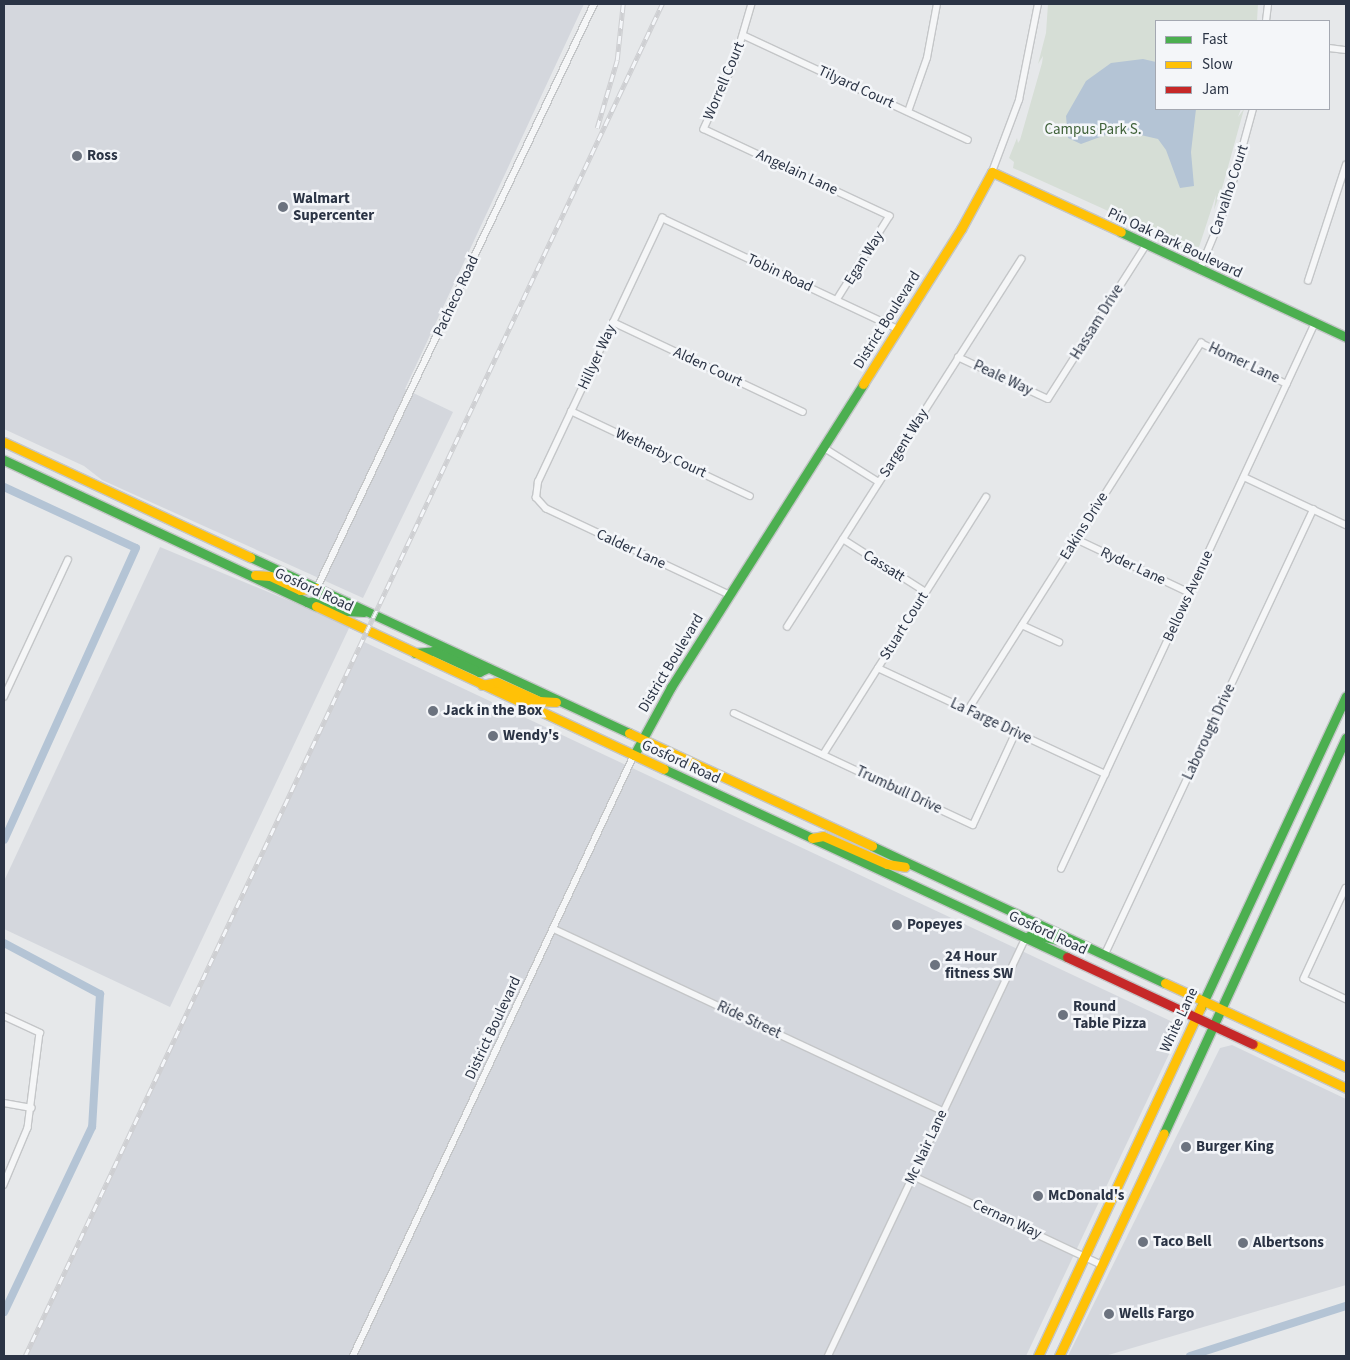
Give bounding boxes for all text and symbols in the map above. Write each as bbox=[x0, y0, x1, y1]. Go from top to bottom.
legend bbox=[1155, 20, 1330, 110]
text: Fast bbox=[1202, 29, 1228, 50]
street label: Worrell Court bbox=[699, 39, 749, 123]
text: Slow bbox=[1202, 54, 1233, 75]
street label: Tilyard Court bbox=[815, 62, 897, 112]
text: Jam bbox=[1202, 79, 1229, 100]
park label: Campus Park S. bbox=[1044, 121, 1142, 139]
street label: Carvalho Court bbox=[1206, 142, 1252, 238]
street label: Angelain Lane bbox=[753, 145, 841, 199]
place label: Ross bbox=[87, 147, 118, 165]
marker: Ross bbox=[71, 150, 83, 162]
place label: Walmart Supercenter bbox=[293, 189, 374, 224]
marker: Walmart Supercenter bbox=[277, 201, 289, 213]
street label: Pin Oak Park Boulevard bbox=[1105, 204, 1245, 282]
street label: Egan Way bbox=[840, 228, 888, 288]
street label: Tobin Road bbox=[744, 250, 816, 296]
street label: Pacheco Road bbox=[429, 252, 483, 340]
street label: District Boulevard bbox=[850, 268, 924, 372]
street label: Hassam Drive bbox=[1067, 281, 1127, 363]
street label: Hillyer Way bbox=[574, 322, 620, 392]
street label: Homer Lane bbox=[1206, 339, 1282, 387]
street label: Alden Court bbox=[671, 343, 745, 391]
street label: Peale Way bbox=[971, 356, 1035, 400]
street label: Sargent Way bbox=[876, 405, 932, 481]
street label: Wetherby Court bbox=[613, 424, 709, 482]
street label: Eakins Drive bbox=[1056, 489, 1112, 563]
street label: Calder Lane bbox=[593, 525, 669, 573]
street label: Ryder Lane bbox=[1097, 543, 1169, 589]
street label: Cassatt bbox=[860, 546, 908, 586]
street label: Bellows Avenue bbox=[1159, 548, 1217, 644]
street label: Gosford Road bbox=[272, 564, 356, 616]
street label: Stuart Court bbox=[876, 589, 932, 663]
street label: District Boulevard bbox=[635, 610, 707, 716]
street label: Laborough Drive bbox=[1179, 681, 1239, 783]
street label: La Farge Drive bbox=[947, 694, 1035, 748]
place label: Jack in the Box bbox=[443, 702, 542, 720]
marker: Jack in the Box bbox=[427, 705, 439, 717]
place label: Wendy's bbox=[503, 727, 559, 745]
marker: Wendy's bbox=[487, 730, 499, 742]
street label: Gosford Road bbox=[639, 736, 723, 788]
street label: Trumbull Drive bbox=[853, 762, 945, 818]
street label: Gosford Road bbox=[1006, 907, 1090, 959]
place label: Popeyes bbox=[907, 916, 962, 934]
marker: Popeyes bbox=[891, 919, 903, 931]
place label: 24 Hour fitness SW bbox=[945, 947, 1013, 982]
marker: 24 Hour fitness SW bbox=[929, 959, 941, 971]
street label: District Boulevard bbox=[461, 974, 525, 1082]
street label: White Lane bbox=[1156, 985, 1202, 1055]
street label: Ride Street bbox=[714, 997, 784, 1043]
place label: Round Table Pizza bbox=[1073, 997, 1147, 1032]
marker: Round Table Pizza bbox=[1057, 1009, 1069, 1021]
street label: Mc Nair Lane bbox=[901, 1107, 951, 1187]
place label: Burger King bbox=[1196, 1138, 1274, 1156]
marker: Burger King bbox=[1180, 1141, 1192, 1153]
place label: McDonald's bbox=[1048, 1187, 1125, 1205]
marker: McDonald's bbox=[1032, 1190, 1044, 1202]
street label: Cernan Way bbox=[970, 1195, 1044, 1243]
place label: Taco Bell bbox=[1153, 1233, 1212, 1251]
place label: Albertsons bbox=[1253, 1234, 1324, 1252]
marker: Taco Bell bbox=[1137, 1236, 1149, 1248]
marker: Albertsons bbox=[1237, 1237, 1249, 1249]
place label: Wells Fargo bbox=[1119, 1305, 1194, 1323]
marker: Wells Fargo bbox=[1103, 1308, 1115, 1320]

